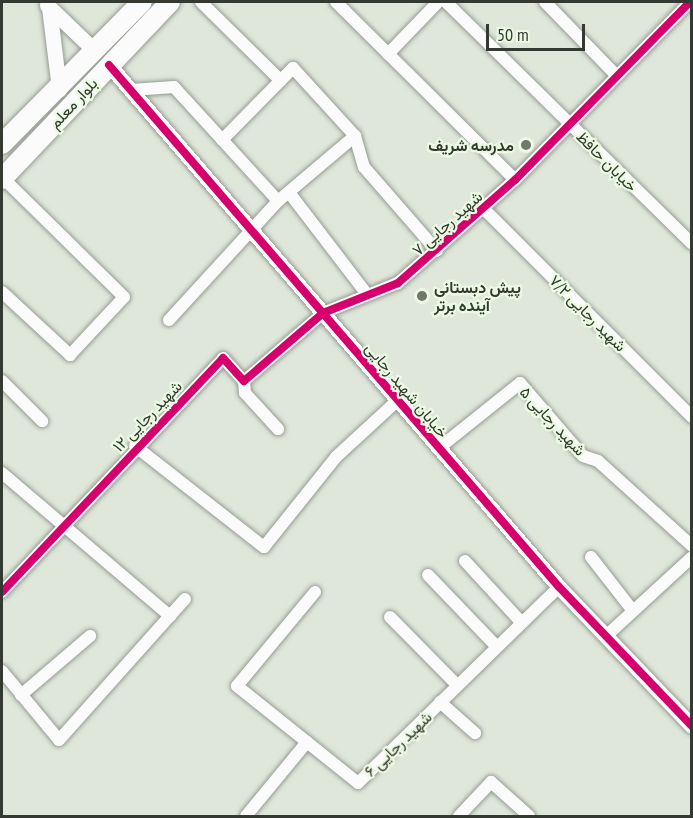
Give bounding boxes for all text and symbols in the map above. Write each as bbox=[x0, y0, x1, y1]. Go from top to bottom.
scale bar bbox=[489, 12, 588, 50]
text: 50 m bbox=[497, 23, 529, 46]
street label: بلوار معلم bbox=[45, 74, 101, 132]
street label: خیابان حافظ bbox=[573, 127, 641, 195]
place label: مدرسه شریف bbox=[428, 135, 514, 155]
marker: مدرسه شریف bbox=[519, 138, 533, 152]
street label: شهید رجایی ۷ bbox=[408, 186, 486, 260]
street label: شهید رجایی ۷/۲ bbox=[546, 271, 630, 355]
place label: پیش دبستانی آینده برتر bbox=[434, 277, 521, 315]
marker: پیش دبستانی آینده برتر bbox=[415, 289, 429, 303]
street label: خیابان شهید رجایی bbox=[361, 338, 453, 442]
street label: شهید رجایی ۱۲ bbox=[108, 376, 186, 456]
street label: شهید رجایی ۵ bbox=[516, 382, 590, 460]
street label: شهید رجایی ۶ bbox=[360, 707, 436, 781]

